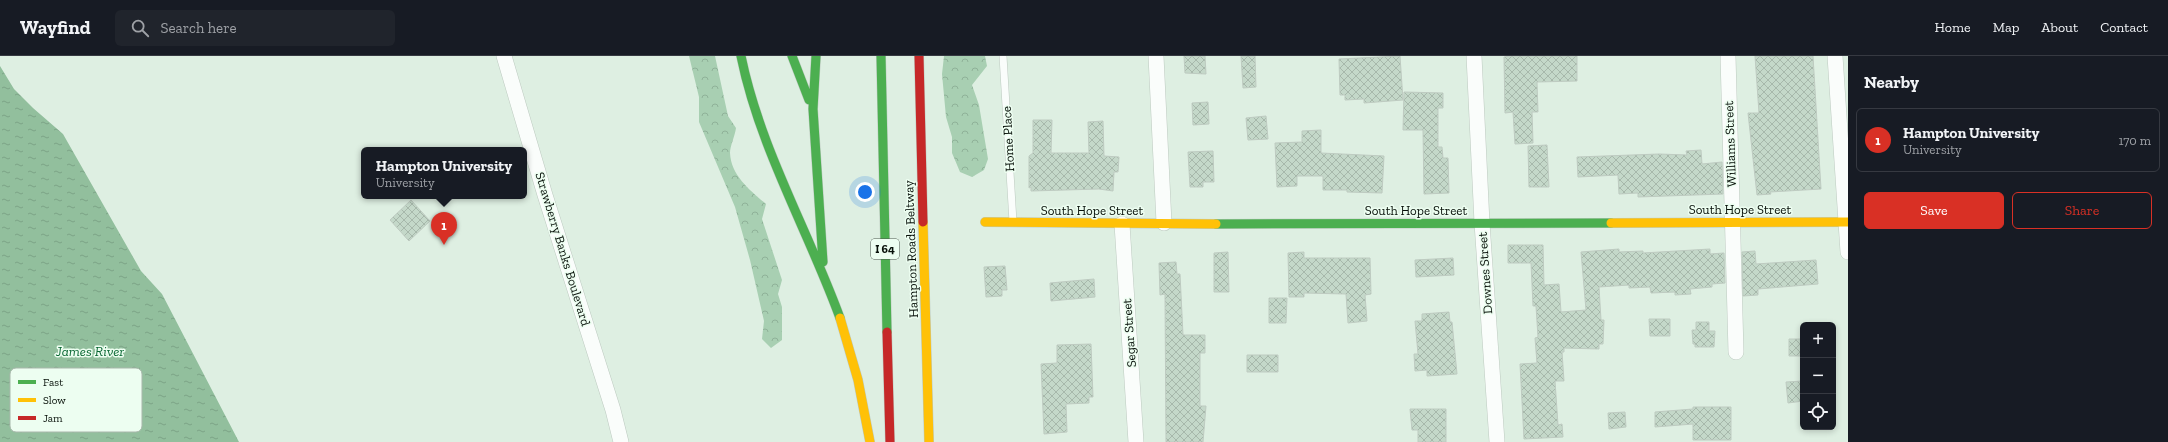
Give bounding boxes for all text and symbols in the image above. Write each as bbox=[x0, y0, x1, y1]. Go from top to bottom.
search box bbox=[115, 10, 395, 46]
text: Wayfind bbox=[20, 16, 91, 39]
icon: search bbox=[129, 17, 151, 39]
text: Search here bbox=[161, 19, 237, 37]
text: Home bbox=[1935, 19, 1971, 36]
text: Map bbox=[1993, 19, 2019, 36]
text: About bbox=[2041, 19, 2078, 36]
text: Contact bbox=[2100, 19, 2148, 36]
text: Nearby bbox=[1864, 72, 1919, 92]
street label: Williams Street bbox=[1721, 100, 1739, 187]
street label: Home Place bbox=[999, 106, 1017, 172]
text: Hampton University bbox=[1903, 124, 2039, 142]
text: 1 bbox=[1875, 133, 1881, 148]
text: 170 m bbox=[2118, 133, 2151, 148]
text: University bbox=[1903, 142, 1962, 157]
popup bbox=[361, 147, 527, 199]
text: Hampton University bbox=[376, 157, 512, 175]
street label: Strawberry Banks Boulevard bbox=[532, 170, 594, 328]
text: University bbox=[376, 175, 435, 190]
street label: Hampton Roads Beltway bbox=[901, 180, 921, 318]
your location bbox=[855, 182, 875, 202]
button: Save bbox=[1864, 192, 2004, 229]
button: Share bbox=[2012, 192, 2152, 229]
street label: South Hope Street bbox=[1689, 202, 1791, 217]
street label: South Hope Street bbox=[1041, 203, 1143, 218]
street label: South Hope Street bbox=[1365, 203, 1467, 218]
pin: 1 bbox=[431, 212, 457, 245]
street label: Downes Street bbox=[1475, 231, 1495, 314]
road number: I 64 bbox=[871, 239, 899, 259]
street label: Segar Street bbox=[1119, 298, 1139, 368]
map controls bbox=[1800, 322, 1836, 430]
button: + bbox=[1800, 322, 1836, 358]
water label: James River bbox=[55, 343, 124, 360]
button: − bbox=[1800, 358, 1836, 394]
legend bbox=[10, 368, 142, 432]
text: Fast bbox=[43, 376, 64, 389]
text: Slow bbox=[43, 394, 66, 407]
button: locate bbox=[1800, 394, 1836, 430]
text: Jam bbox=[43, 412, 63, 425]

